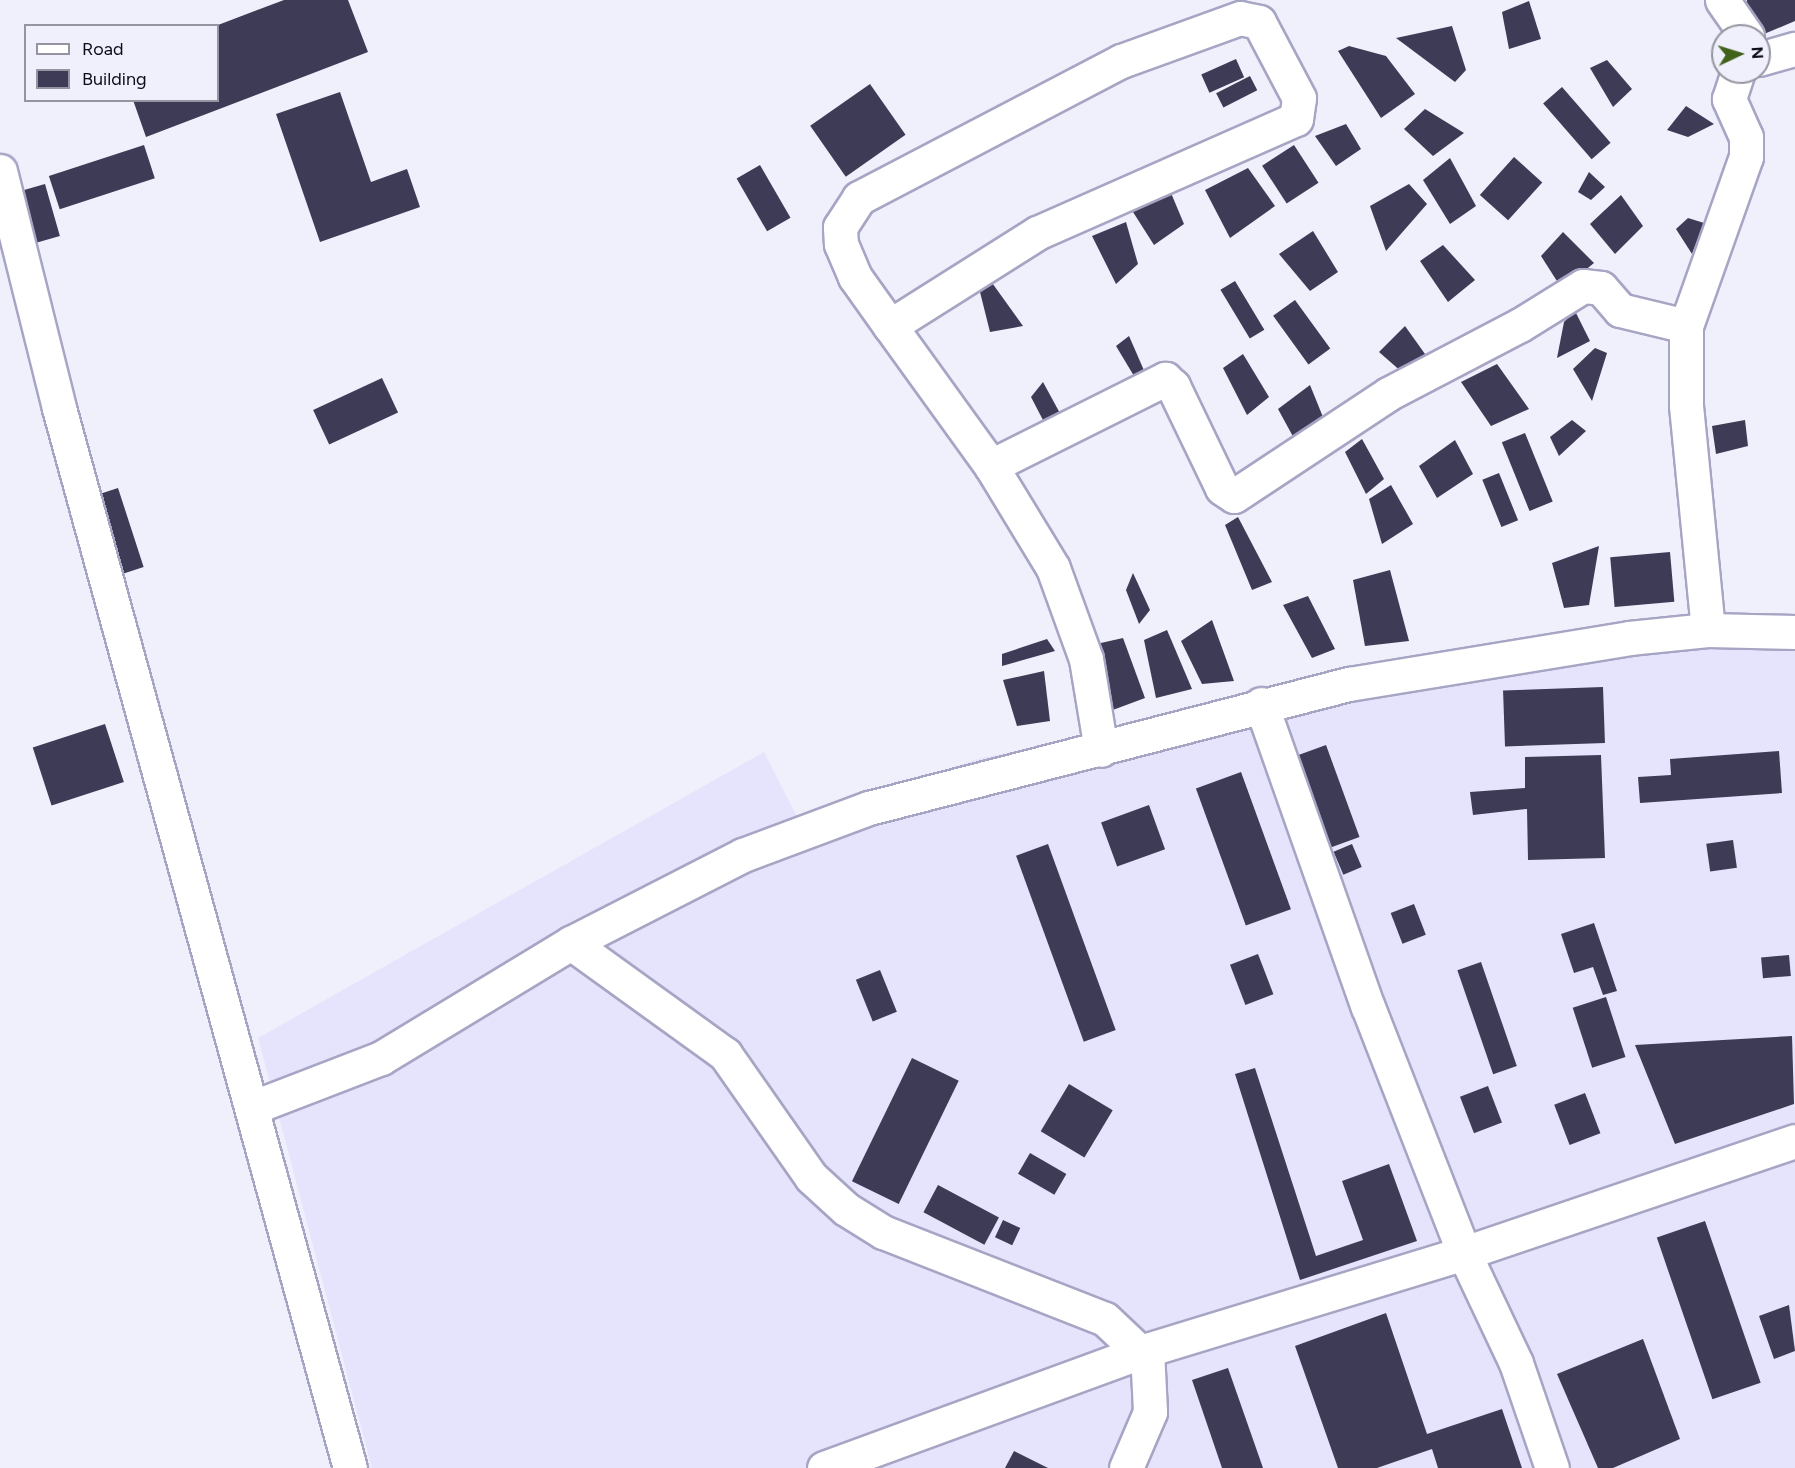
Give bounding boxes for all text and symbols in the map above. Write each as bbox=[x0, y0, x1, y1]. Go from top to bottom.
legend bbox=[24, 24, 219, 102]
north arrow bbox=[1711, 24, 1771, 84]
text: Road bbox=[82, 38, 123, 60]
text: N bbox=[1748, 46, 1767, 60]
text: Building bbox=[82, 68, 147, 90]

